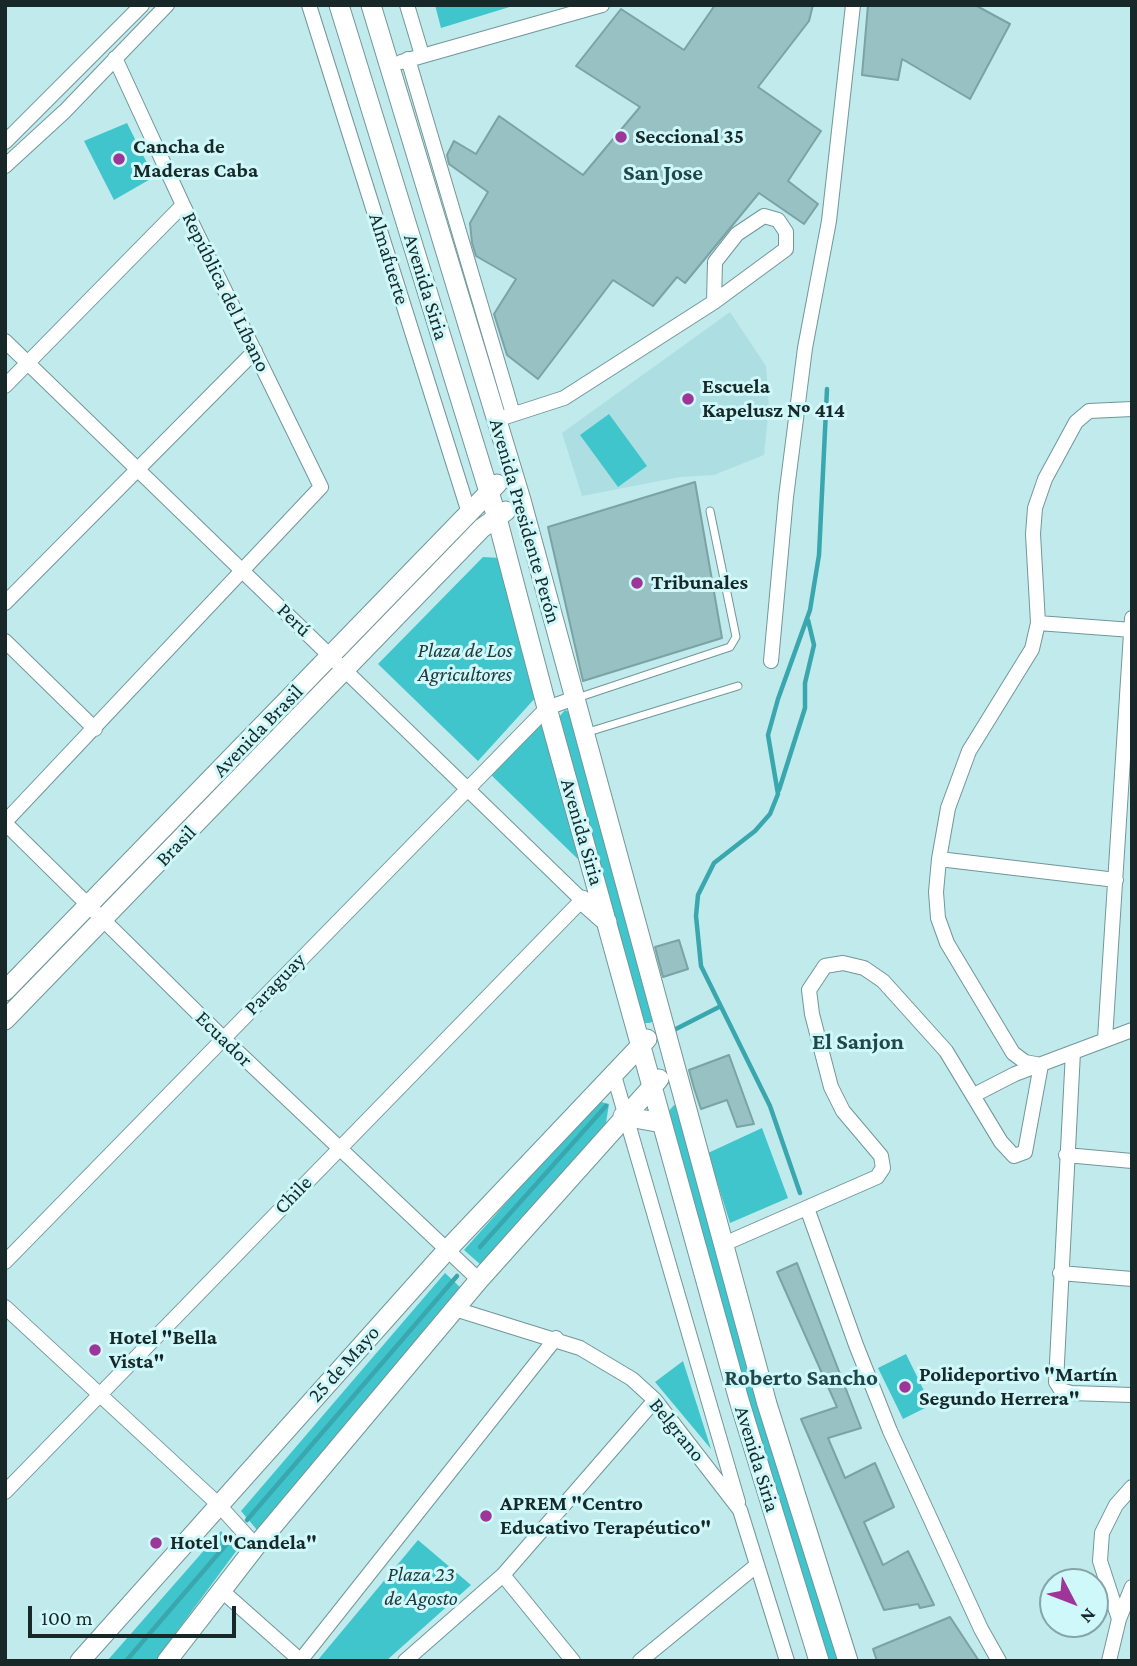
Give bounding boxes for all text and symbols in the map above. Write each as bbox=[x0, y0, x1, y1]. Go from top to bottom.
place label: Seccional 35 bbox=[635, 124, 744, 150]
marker: Seccional 35 bbox=[613, 129, 629, 145]
place label: Cancha de Maderas Caba bbox=[133, 134, 258, 184]
marker: Cancha de Maderas Caba bbox=[111, 151, 127, 167]
district label: San Jose bbox=[623, 159, 703, 187]
street label: República del Líbano bbox=[176, 208, 276, 376]
street label: Almafuerte bbox=[363, 210, 415, 308]
street label: Avenida Siria bbox=[398, 231, 454, 343]
place label: Escuela Kapelusz Nº 414 bbox=[702, 374, 845, 424]
marker: Escuela Kapelusz Nº 414 bbox=[680, 391, 696, 407]
street label: Avenida Presidente Perón bbox=[484, 416, 566, 626]
place label: Tribunales bbox=[651, 570, 748, 596]
marker: Tribunales bbox=[629, 575, 645, 591]
street label: Perú bbox=[272, 598, 316, 642]
park label: Plaza de Los Agricultores bbox=[417, 638, 513, 688]
street label: Avenida Brasil bbox=[208, 679, 308, 783]
street label: Avenida Siria bbox=[555, 776, 609, 888]
street label: Brasil bbox=[150, 820, 202, 872]
street label: Paraguay bbox=[239, 947, 311, 1021]
street label: Ecuador bbox=[190, 1006, 258, 1072]
district label: El Sanjon bbox=[812, 1028, 904, 1056]
street label: Chile bbox=[269, 1170, 317, 1220]
street label: 25 de Mayo bbox=[303, 1320, 385, 1408]
place label: Hotel "Bella Vista" bbox=[109, 1325, 217, 1375]
marker: Hotel "Bella Vista" bbox=[87, 1342, 103, 1358]
place label: Polideportivo "Martín Segundo Herrera" bbox=[919, 1362, 1118, 1412]
district label: Roberto Sancho bbox=[724, 1364, 878, 1392]
marker: Polideportivo "Martín Segundo Herrera" bbox=[897, 1379, 913, 1395]
street label: Belgrano bbox=[644, 1393, 710, 1467]
street label: Avenida Siria bbox=[729, 1403, 785, 1515]
place label: APREM "Centro Educativo Terapéutico" bbox=[500, 1491, 711, 1541]
marker: APREM "Centro Educativo Terapéutico" bbox=[478, 1508, 494, 1524]
place label: Hotel "Candela" bbox=[170, 1530, 317, 1556]
marker: Hotel "Candela" bbox=[148, 1535, 164, 1551]
park label: Plaza 23 de Agosto bbox=[384, 1562, 458, 1612]
north arrow bbox=[1039, 1568, 1109, 1638]
scale bar bbox=[32, 1592, 240, 1636]
text: N bbox=[1076, 1604, 1101, 1628]
text: 100 m bbox=[41, 1606, 93, 1630]

